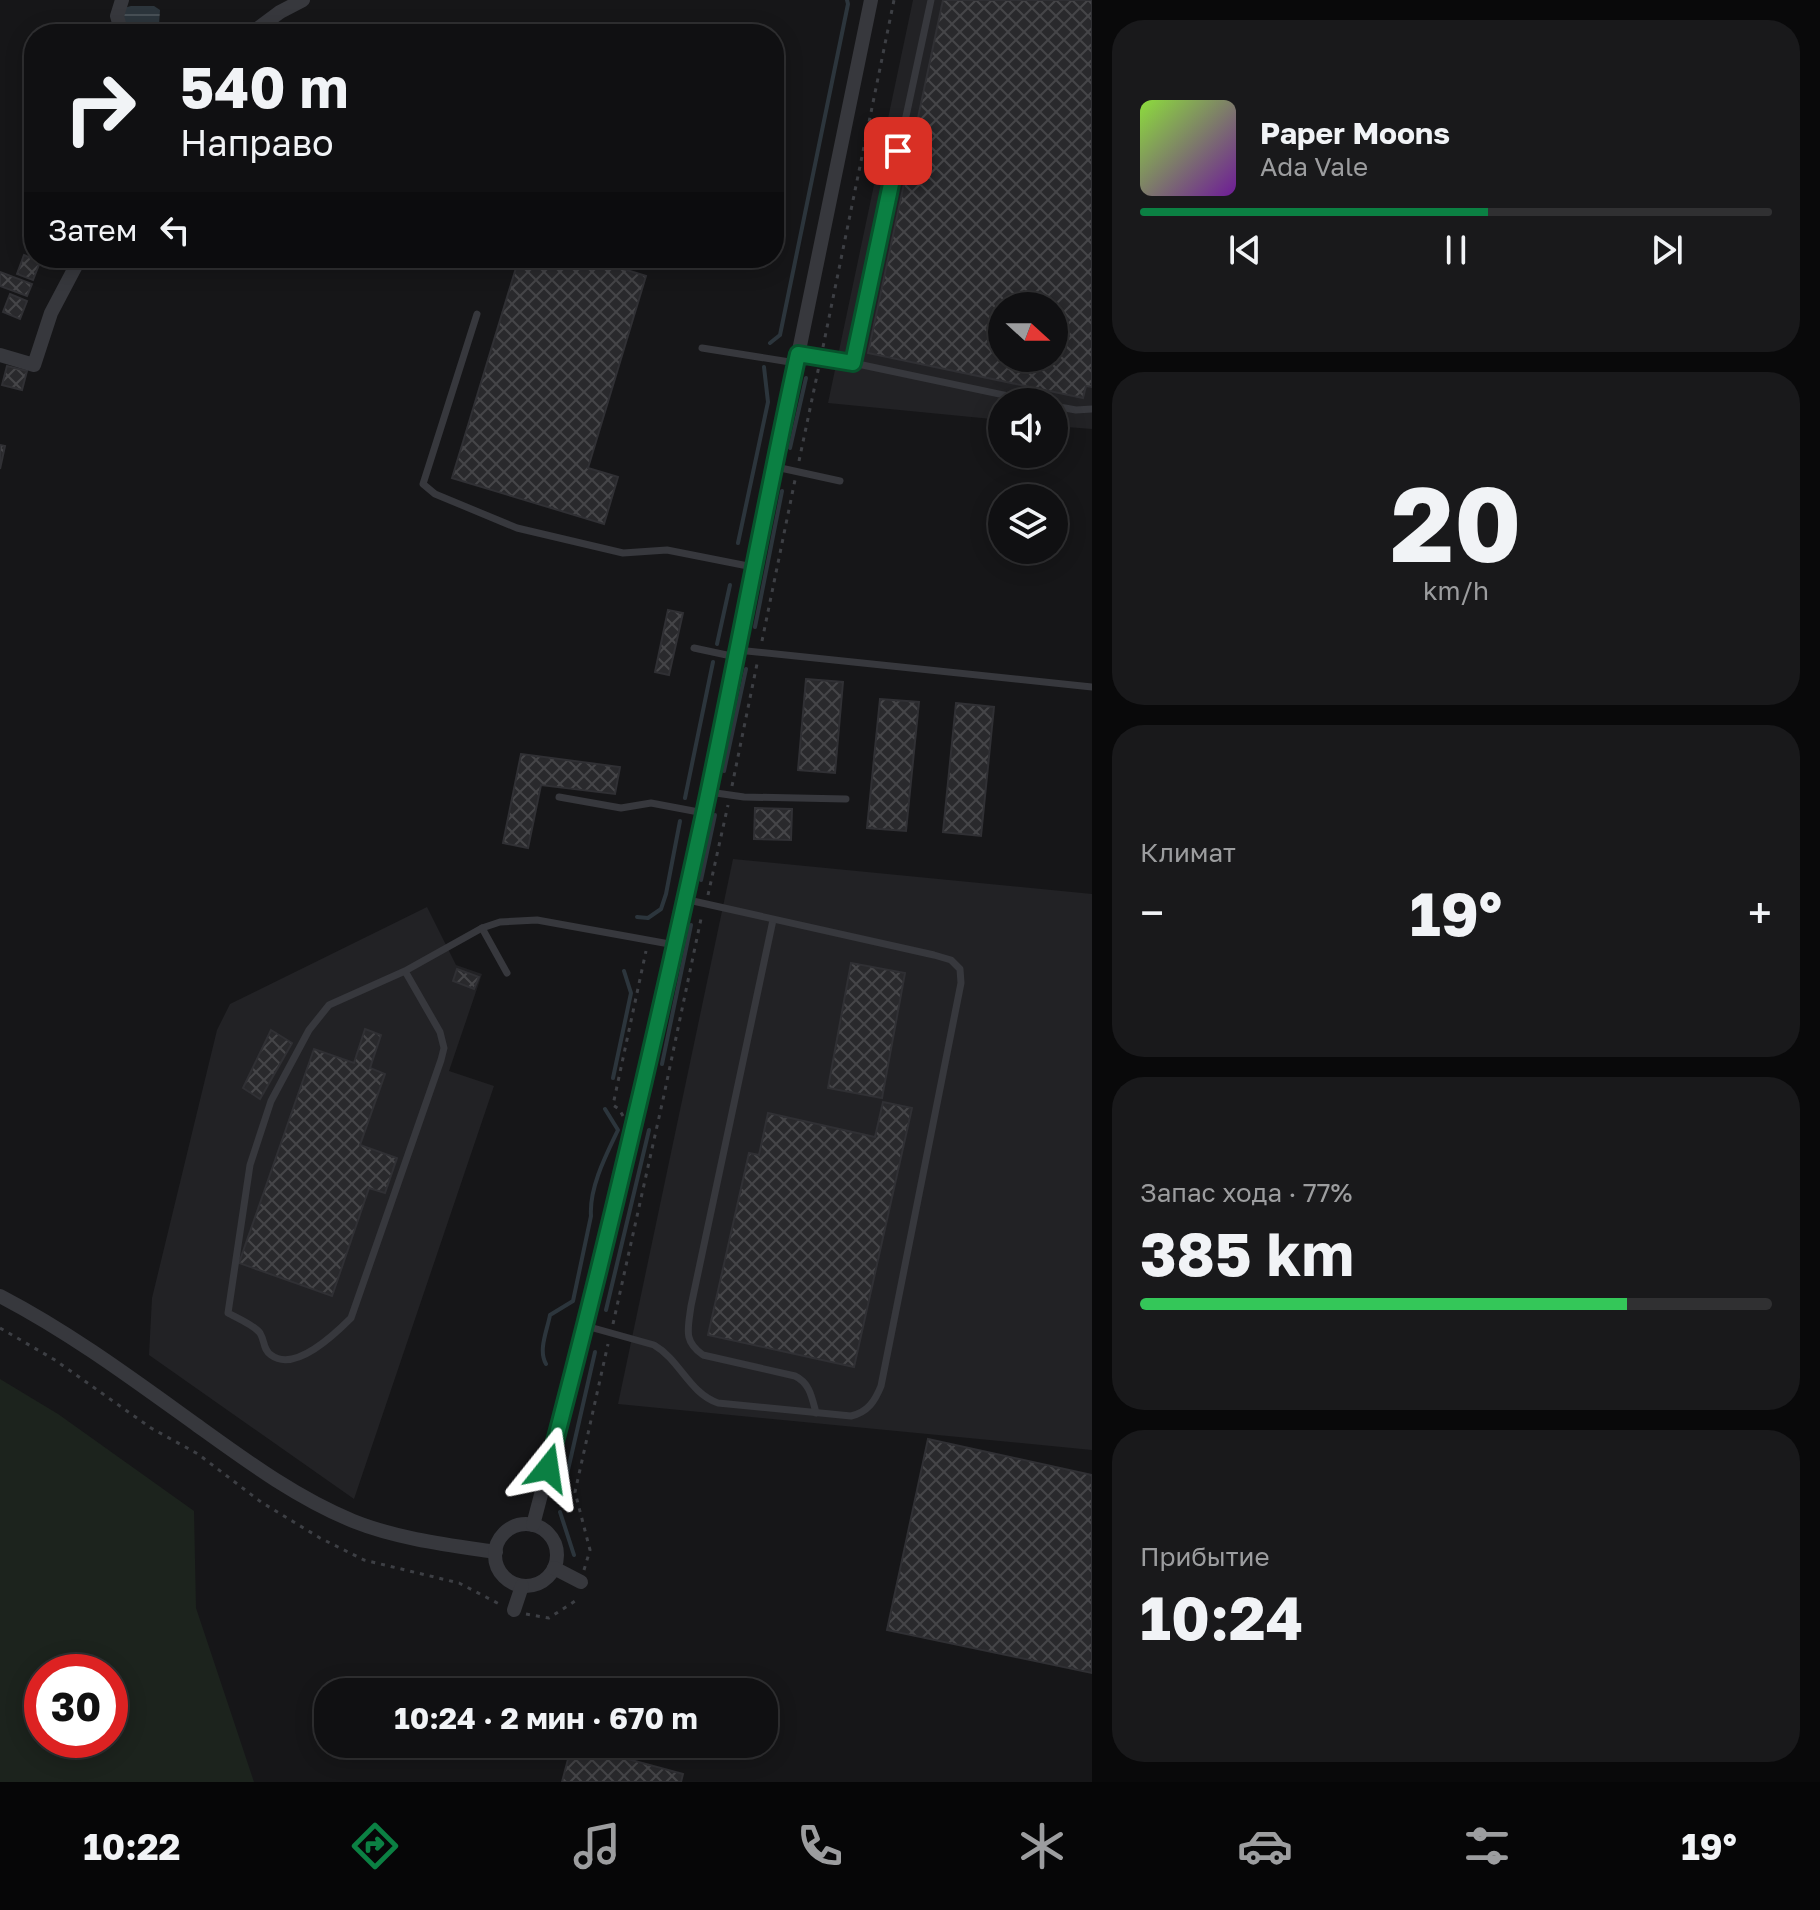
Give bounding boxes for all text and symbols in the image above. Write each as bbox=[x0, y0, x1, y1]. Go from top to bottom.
text: 540 m bbox=[180, 53, 349, 120]
icon: right bbox=[48, 56, 152, 160]
text: Paper Moons bbox=[1260, 115, 1450, 151]
pin bbox=[864, 117, 932, 185]
text: Направо bbox=[180, 121, 334, 164]
icon: arrive bbox=[876, 129, 920, 173]
text: Ada Vale bbox=[1260, 151, 1368, 182]
icon: left bbox=[153, 208, 197, 252]
text: Затем bbox=[48, 212, 137, 248]
icon: previous bbox=[1223, 228, 1267, 272]
icon: pause bbox=[1434, 228, 1478, 272]
icon: next bbox=[1645, 228, 1689, 272]
north arrow bbox=[988, 292, 1068, 372]
map controls bbox=[988, 292, 1068, 564]
button: sound bbox=[988, 388, 1068, 468]
text: 20 bbox=[1390, 460, 1522, 585]
button: layers bbox=[988, 484, 1068, 564]
text: km/h bbox=[1423, 575, 1489, 606]
text: Климат bbox=[1140, 837, 1236, 868]
text: 19° bbox=[1410, 877, 1502, 949]
text: − bbox=[1140, 886, 1164, 939]
text: + bbox=[1748, 886, 1772, 939]
text: Запас хода · 77% bbox=[1140, 1177, 1352, 1208]
text: 385 km bbox=[1140, 1217, 1354, 1289]
position arrow bbox=[506, 1426, 590, 1510]
text: Прибытие bbox=[1140, 1541, 1269, 1572]
text: 10:24 bbox=[1140, 1581, 1303, 1653]
speed limit sign: 30 bbox=[24, 1654, 128, 1758]
text: 10:24 · 2 мин · 670 m bbox=[394, 1700, 698, 1736]
icon: directions bbox=[347, 1818, 403, 1874]
icon: music bbox=[569, 1818, 625, 1874]
icon: phone bbox=[792, 1818, 848, 1874]
icon: climate bbox=[1014, 1818, 1070, 1874]
icon: car bbox=[1237, 1818, 1293, 1874]
icon: filters bbox=[1459, 1818, 1515, 1874]
text: 10:22 bbox=[83, 1825, 181, 1868]
text: 19° bbox=[1681, 1825, 1737, 1868]

